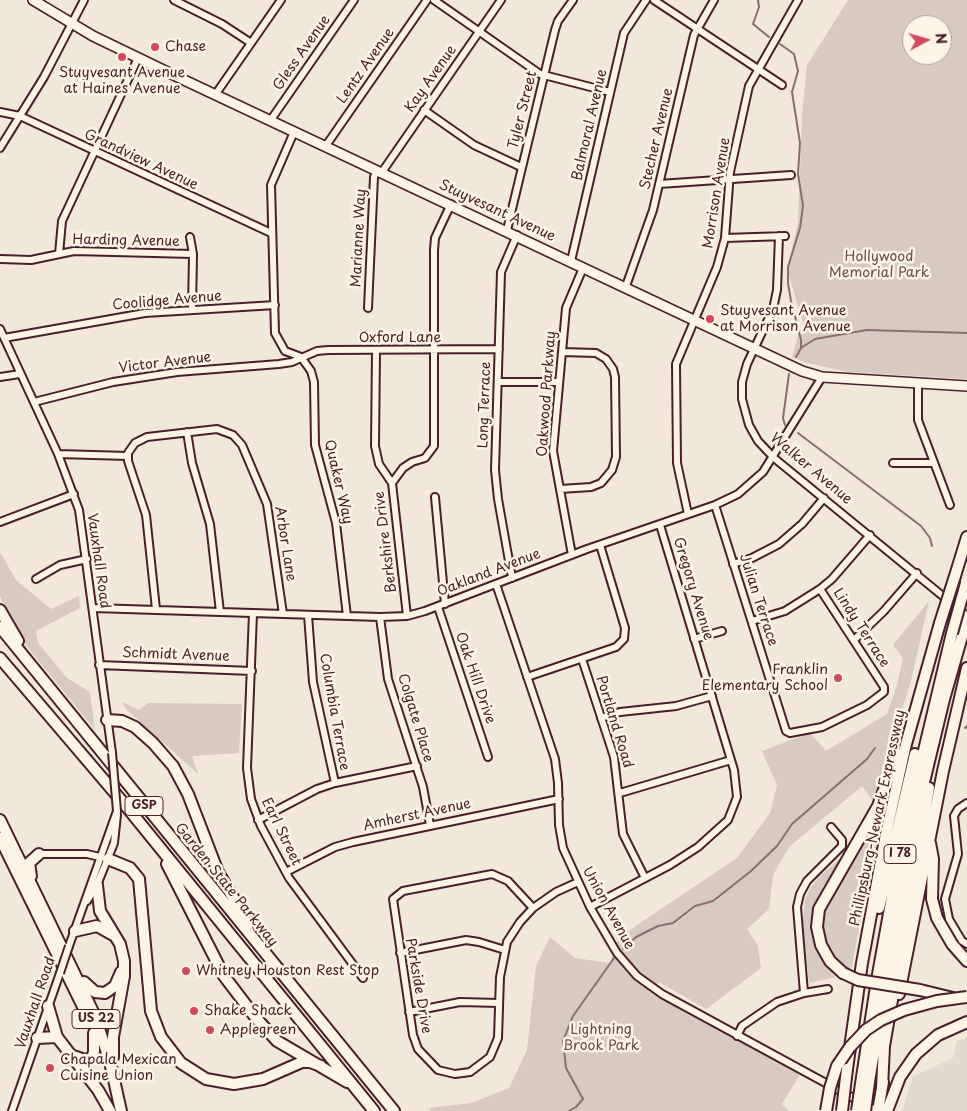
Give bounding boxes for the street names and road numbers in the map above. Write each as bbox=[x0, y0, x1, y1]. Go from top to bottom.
street label: Gless Avenue bbox=[270, 12, 334, 94]
street label: Lentz Avenue bbox=[334, 25, 398, 107]
street label: Kay Avenue bbox=[402, 42, 460, 116]
street label: Balmoral Avenue bbox=[569, 68, 611, 182]
street label: Tyler Street bbox=[505, 69, 541, 151]
street label: Stecher Avenue bbox=[637, 87, 677, 191]
street label: Grandview Avenue bbox=[81, 126, 201, 194]
street label: Morrison Avenue bbox=[700, 136, 734, 250]
street label: Stuyvesant Avenue bbox=[436, 177, 558, 245]
street label: Marianne Way bbox=[348, 188, 370, 288]
street label: Harding Avenue bbox=[72, 232, 180, 250]
street label: Coolidge Avenue bbox=[112, 288, 222, 314]
street label: Oxford Lane bbox=[359, 330, 441, 346]
street label: Oakwood Parkway bbox=[534, 331, 560, 457]
street label: Victor Avenue bbox=[118, 349, 212, 377]
street label: Long Terrace bbox=[475, 361, 495, 449]
street label: Walker Avenue bbox=[767, 430, 855, 508]
street label: Quaker Way bbox=[320, 438, 356, 526]
street label: Berkshire Drive bbox=[371, 490, 401, 594]
street label: Arbor Lane bbox=[271, 505, 299, 583]
street label: Vauxhall Road bbox=[83, 512, 113, 610]
street label: Gregory Avenue bbox=[669, 536, 717, 642]
street label: Oakland Avenue bbox=[435, 546, 543, 600]
street label: Julian Terrace bbox=[735, 552, 781, 648]
street label: Lindy Terrace bbox=[829, 585, 893, 671]
street label: Oak Hill Drive bbox=[451, 630, 499, 726]
street label: Schmidt Avenue bbox=[122, 645, 230, 665]
street label: Columbia Terrace bbox=[315, 652, 353, 772]
street label: Colgate Place bbox=[394, 672, 436, 764]
street label: Portland Road bbox=[592, 674, 636, 770]
street label: Phillipsburg-Newark Expressway bbox=[847, 708, 909, 928]
street label: Earl Street bbox=[257, 795, 305, 869]
street label: Amherst Avenue bbox=[362, 795, 472, 835]
road number: GSP bbox=[125, 796, 163, 816]
street label: Garden State Parkway bbox=[171, 820, 281, 950]
road number: I 78 bbox=[884, 844, 916, 864]
street label: Union Avenue bbox=[578, 864, 638, 952]
street label: Parkside Drive bbox=[401, 937, 435, 1035]
street label: Vauxhall Road bbox=[12, 955, 60, 1051]
road number: US 22 bbox=[72, 1010, 120, 1028]

